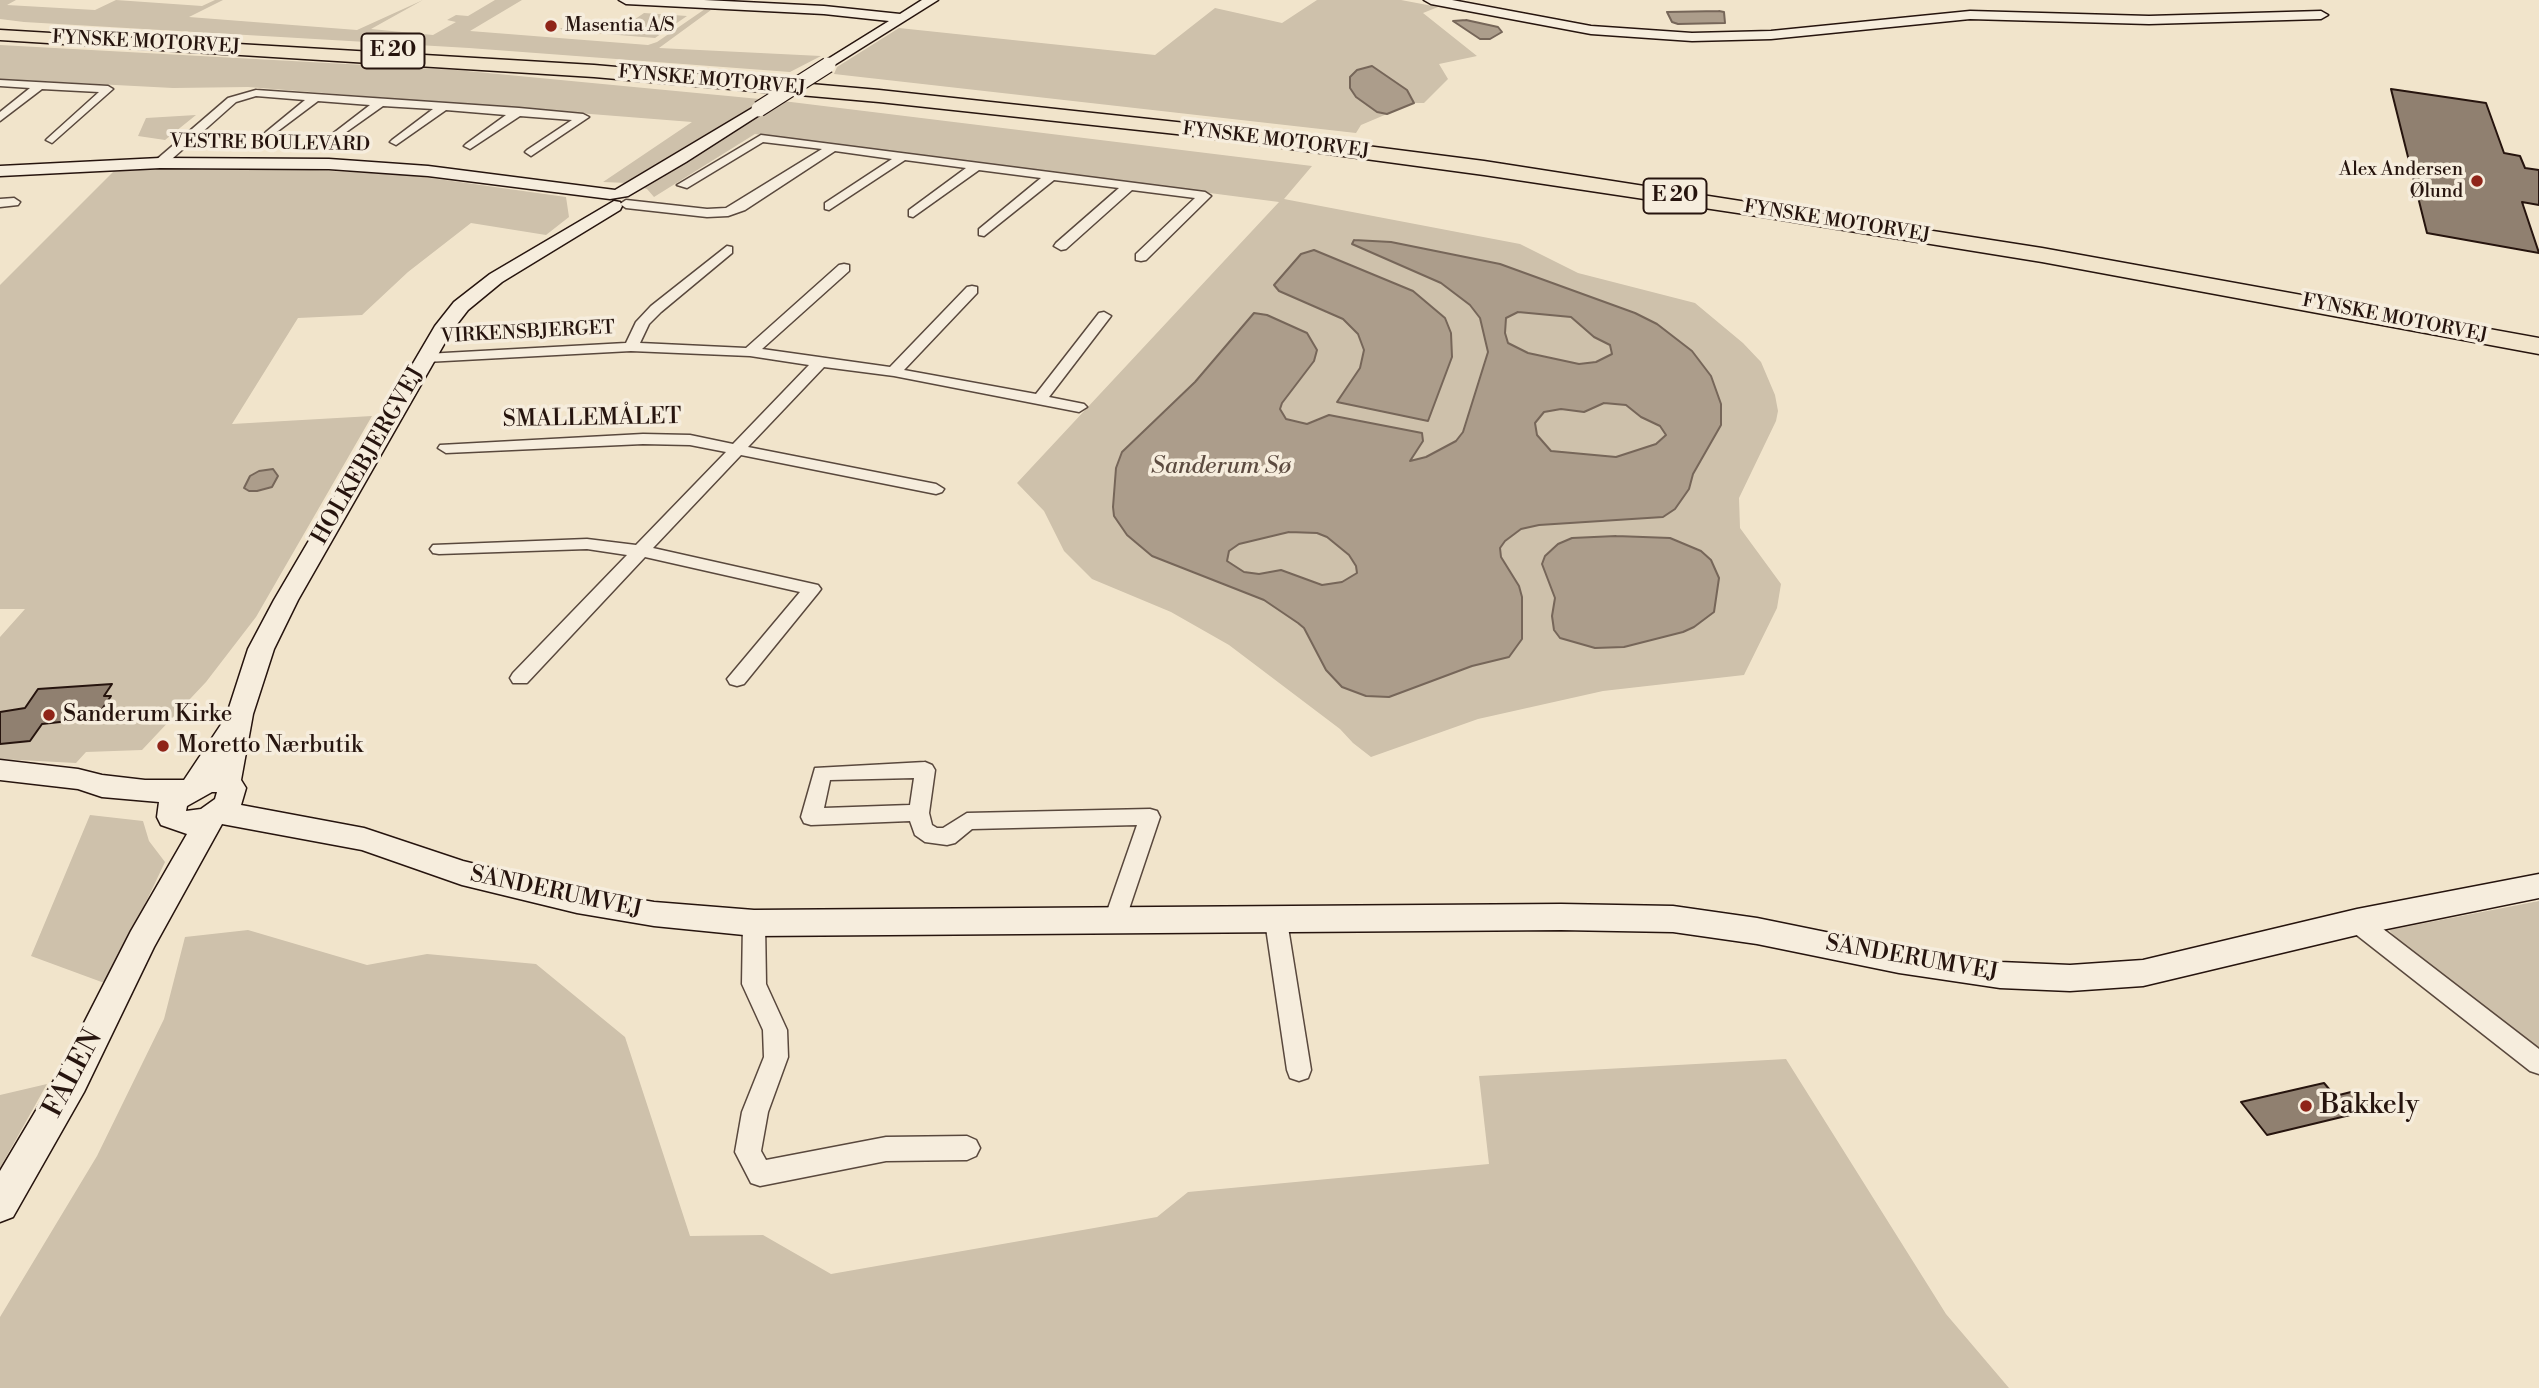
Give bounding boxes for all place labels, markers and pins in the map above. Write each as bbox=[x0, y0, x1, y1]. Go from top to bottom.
place label: Masentia A/S bbox=[565, 15, 675, 37]
marker: Masentia A/S bbox=[543, 18, 559, 34]
place label: Alex Andersen Ølund bbox=[2339, 159, 2463, 203]
marker: Alex Andersen Ølund bbox=[2469, 173, 2485, 189]
place label: Sanderum Kirke bbox=[63, 701, 232, 729]
marker: Sanderum Kirke bbox=[41, 707, 57, 723]
place label: Moretto Nærbutik bbox=[177, 732, 363, 760]
marker: Moretto Nærbutik bbox=[155, 738, 171, 754]
place label: Bakkely bbox=[2320, 1089, 2419, 1123]
marker: Bakkely bbox=[2298, 1098, 2314, 1114]

